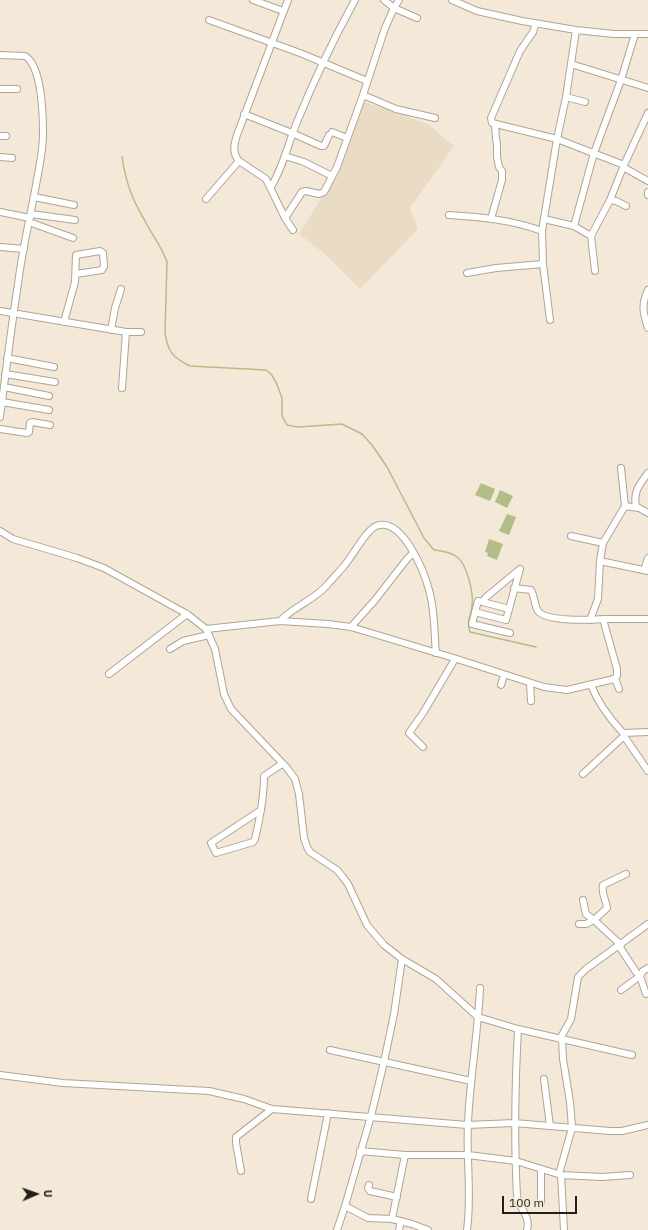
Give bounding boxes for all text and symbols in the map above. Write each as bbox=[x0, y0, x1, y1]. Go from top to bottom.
north arrow bbox=[16, 1174, 56, 1214]
scale bar bbox=[504, 1188, 579, 1214]
text: U bbox=[41, 1190, 55, 1198]
text: 100 m bbox=[509, 1195, 544, 1210]

